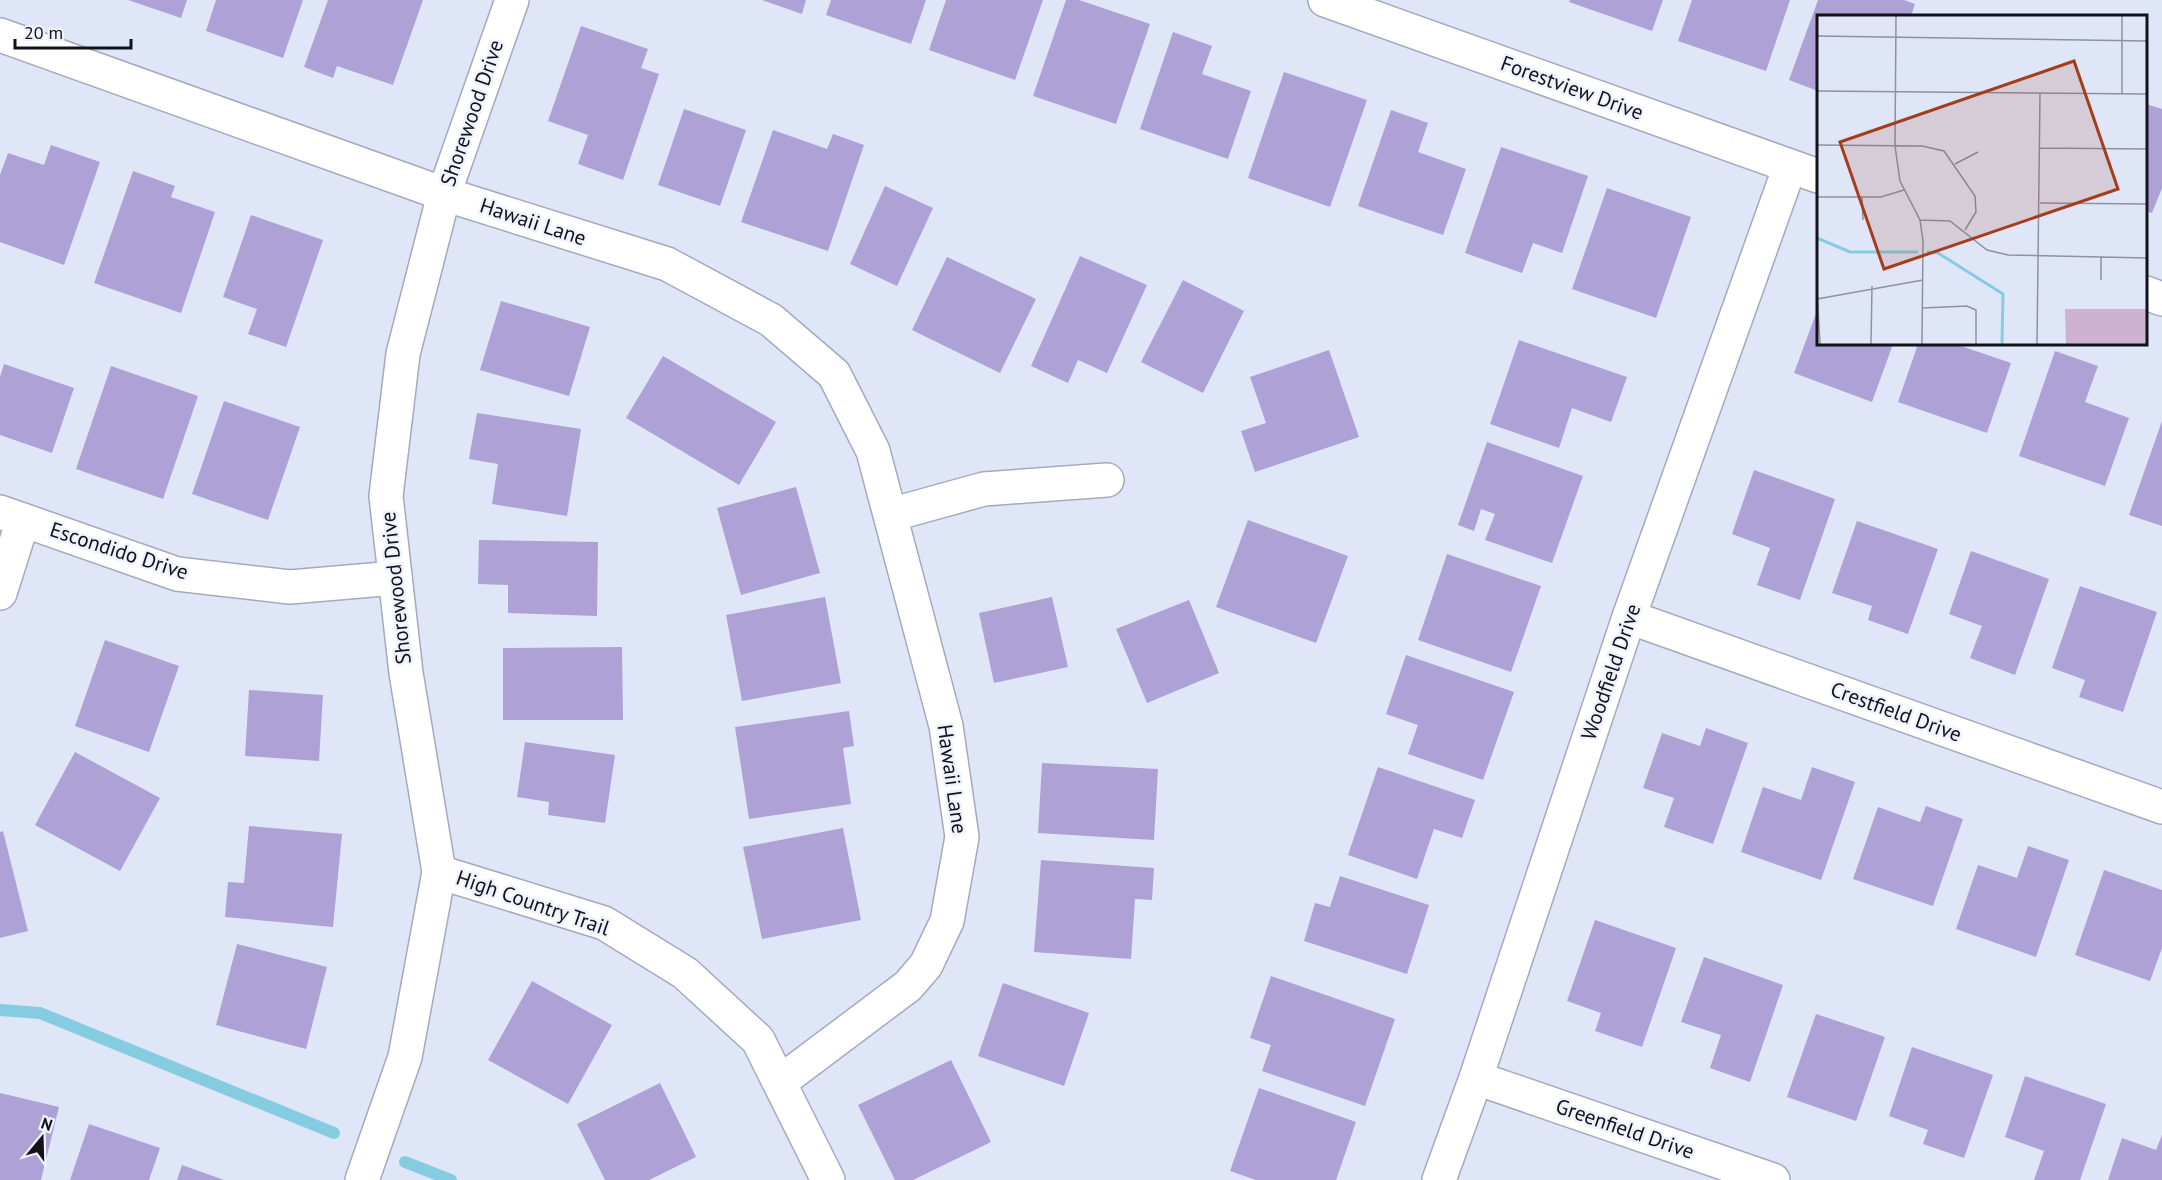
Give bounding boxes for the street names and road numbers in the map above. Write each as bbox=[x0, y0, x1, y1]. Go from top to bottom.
street label: Shorewood Drive bbox=[434, 36, 509, 190]
street label: Forestview Drive bbox=[1497, 49, 1647, 126]
street label: Hawaii Lane bbox=[477, 192, 590, 251]
street label: Shorewood Drive bbox=[374, 510, 417, 666]
street label: Escondido Drive bbox=[47, 515, 192, 586]
street label: Woodfield Drive bbox=[1575, 600, 1646, 744]
street label: Crestfield Drive bbox=[1827, 675, 1965, 748]
street label: Hawaii Lane bbox=[931, 722, 974, 835]
street label: High Country Trail bbox=[453, 864, 613, 941]
street label: Greenfield Drive bbox=[1552, 1092, 1698, 1165]

